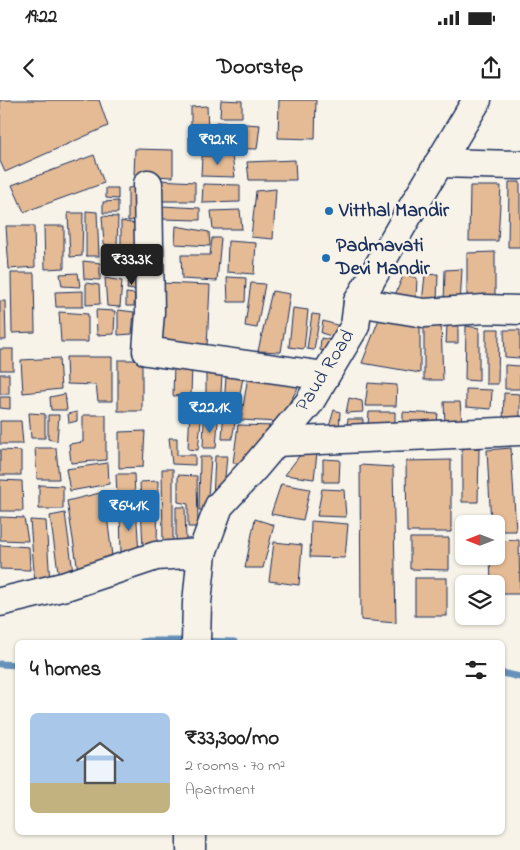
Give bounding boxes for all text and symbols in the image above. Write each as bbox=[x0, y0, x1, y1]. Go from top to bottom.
text: 19:22 bbox=[25, 4, 57, 31]
text: Doorstep bbox=[217, 52, 303, 84]
icon: back bbox=[15, 54, 43, 82]
icon: share bbox=[477, 54, 505, 82]
pin: ₹92.9K bbox=[177, 123, 259, 166]
text: ₹92.9K bbox=[199, 128, 237, 152]
place label: Vitthal Mandir bbox=[338, 197, 450, 226]
marker: Vitthal Mandir bbox=[323, 205, 335, 217]
place label: Padmavati Devi Mandir bbox=[335, 232, 431, 284]
pin: ₹33.3K bbox=[91, 244, 173, 286]
text: ₹33.3K bbox=[112, 248, 152, 272]
marker: Padmavati Devi Mandir bbox=[320, 252, 332, 264]
street label: Paud Road bbox=[289, 324, 363, 418]
pin: ₹22.1K bbox=[169, 392, 251, 434]
text: ₹22.1K bbox=[189, 396, 231, 420]
pin: ₹64.1K bbox=[88, 490, 170, 532]
text: ₹64.1K bbox=[109, 494, 149, 518]
north arrow bbox=[455, 515, 505, 565]
map controls bbox=[455, 515, 505, 625]
button: layers bbox=[455, 575, 505, 625]
text: 4 homes bbox=[30, 655, 101, 685]
icon: filters bbox=[462, 656, 490, 684]
text: ₹33,300/mo bbox=[185, 724, 279, 754]
icon: home bbox=[70, 733, 130, 793]
text: 2 rooms · 70 m² bbox=[185, 754, 285, 778]
text: Apartment bbox=[185, 778, 255, 802]

